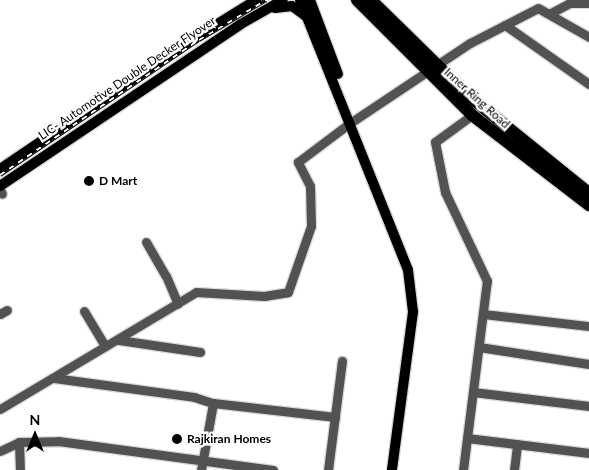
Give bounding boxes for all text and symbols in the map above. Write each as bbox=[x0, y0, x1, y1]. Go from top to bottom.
street label: LIC- Automotive Double Decker Flyover bbox=[35, 13, 219, 143]
street label: Inner Ring Road bbox=[441, 65, 513, 131]
place label: D Mart bbox=[99, 174, 137, 188]
marker: D Mart bbox=[83, 175, 95, 187]
north arrow bbox=[10, 410, 60, 460]
text: N bbox=[30, 411, 40, 428]
place label: Rajkiran Homes bbox=[187, 432, 271, 446]
marker: Rajkiran Homes bbox=[171, 433, 183, 445]

